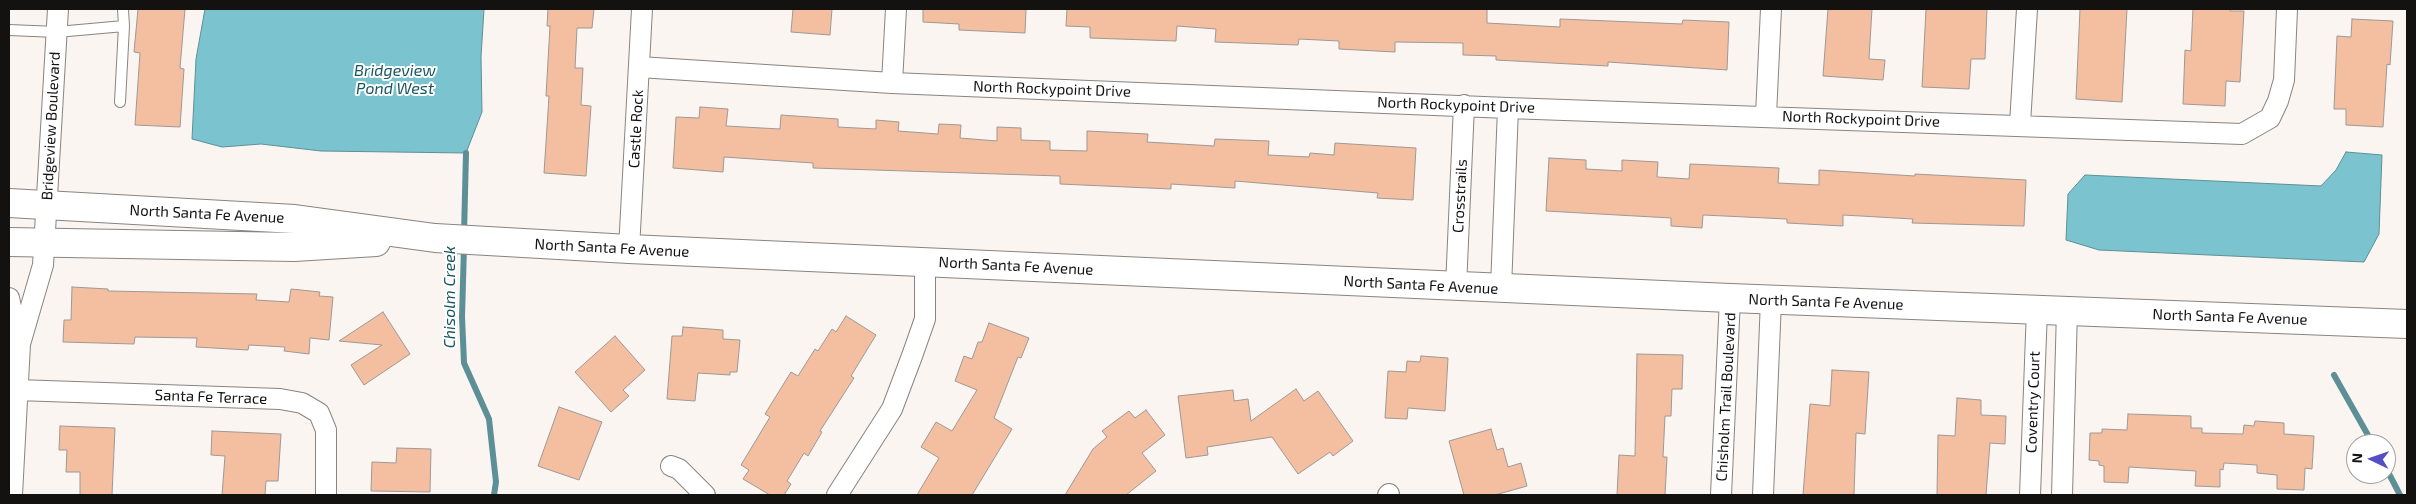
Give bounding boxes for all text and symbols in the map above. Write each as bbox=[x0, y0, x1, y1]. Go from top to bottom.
street label: Bridgeview Boulevard bbox=[38, 51, 64, 201]
water label: Bridgeview Pond West bbox=[354, 61, 436, 99]
street label: North Rockypoint Drive bbox=[973, 77, 1131, 101]
street label: Castle Rock bbox=[625, 89, 647, 169]
street label: North Rockypoint Drive bbox=[1377, 93, 1535, 117]
street label: North Rockypoint Drive bbox=[1782, 107, 1940, 131]
street label: Crosstrails bbox=[1449, 159, 1471, 233]
street label: North Santa Fe Avenue bbox=[129, 201, 285, 227]
street label: North Santa Fe Avenue bbox=[534, 235, 690, 261]
water label: Chisolm Creek bbox=[440, 246, 460, 348]
street label: North Santa Fe Avenue bbox=[938, 253, 1094, 279]
street label: North Santa Fe Avenue bbox=[1343, 272, 1499, 298]
street label: North Santa Fe Avenue bbox=[1748, 290, 1904, 314]
street label: North Santa Fe Avenue bbox=[2152, 305, 2308, 329]
street label: Chisholm Trail Boulevard bbox=[1713, 312, 1739, 482]
street label: Coventry Court bbox=[2022, 351, 2044, 453]
street label: Santa Fe Terrace bbox=[154, 386, 268, 408]
north arrow bbox=[2346, 434, 2396, 484]
text: N bbox=[2348, 453, 2365, 464]

